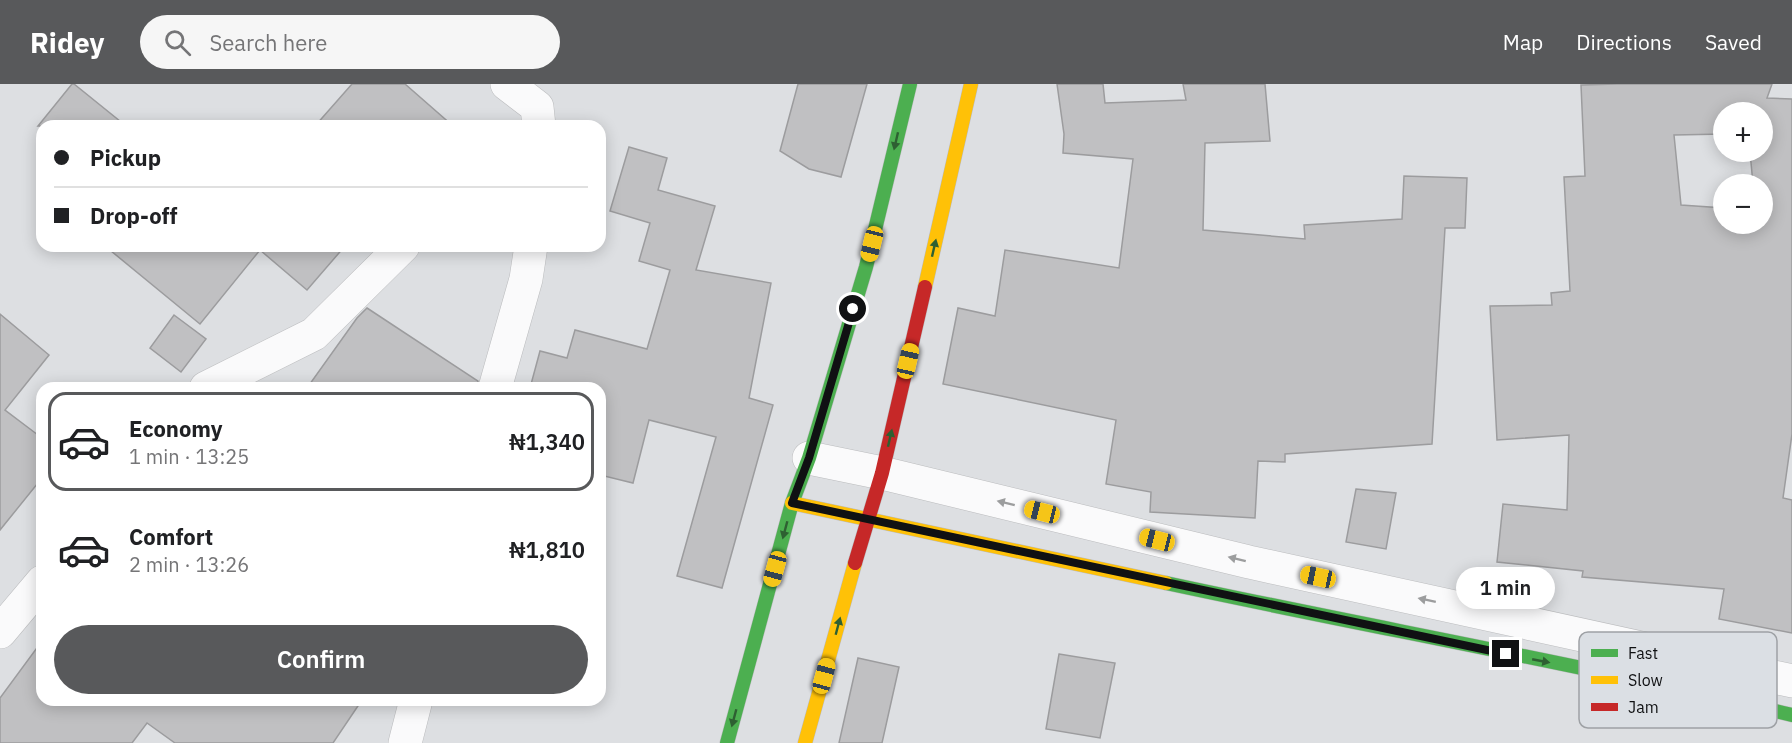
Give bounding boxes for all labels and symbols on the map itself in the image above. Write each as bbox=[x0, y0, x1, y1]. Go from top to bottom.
one-way arrow bbox=[891, 132, 901, 150]
car bbox=[859, 224, 885, 264]
one-way arrow bbox=[929, 239, 939, 257]
route start bbox=[839, 295, 866, 322]
car bbox=[895, 341, 921, 381]
one-way arrow bbox=[886, 429, 896, 447]
one-way arrow bbox=[997, 498, 1016, 507]
car bbox=[1022, 499, 1062, 525]
one-way arrow bbox=[780, 521, 789, 539]
car bbox=[1137, 527, 1177, 553]
car bbox=[762, 549, 788, 589]
one-way arrow bbox=[1228, 553, 1246, 563]
car bbox=[1299, 564, 1337, 590]
callout: 1 min bbox=[1456, 567, 1556, 609]
one-way arrow bbox=[1418, 595, 1437, 605]
one-way arrow bbox=[833, 617, 843, 635]
legend bbox=[1579, 632, 1777, 728]
route end bbox=[1492, 640, 1519, 667]
text: Fast bbox=[1628, 643, 1658, 663]
car bbox=[811, 656, 837, 696]
one-way arrow bbox=[1532, 656, 1550, 666]
text: Slow bbox=[1628, 670, 1663, 690]
text: Jam bbox=[1628, 697, 1659, 717]
one-way arrow bbox=[729, 709, 738, 727]

